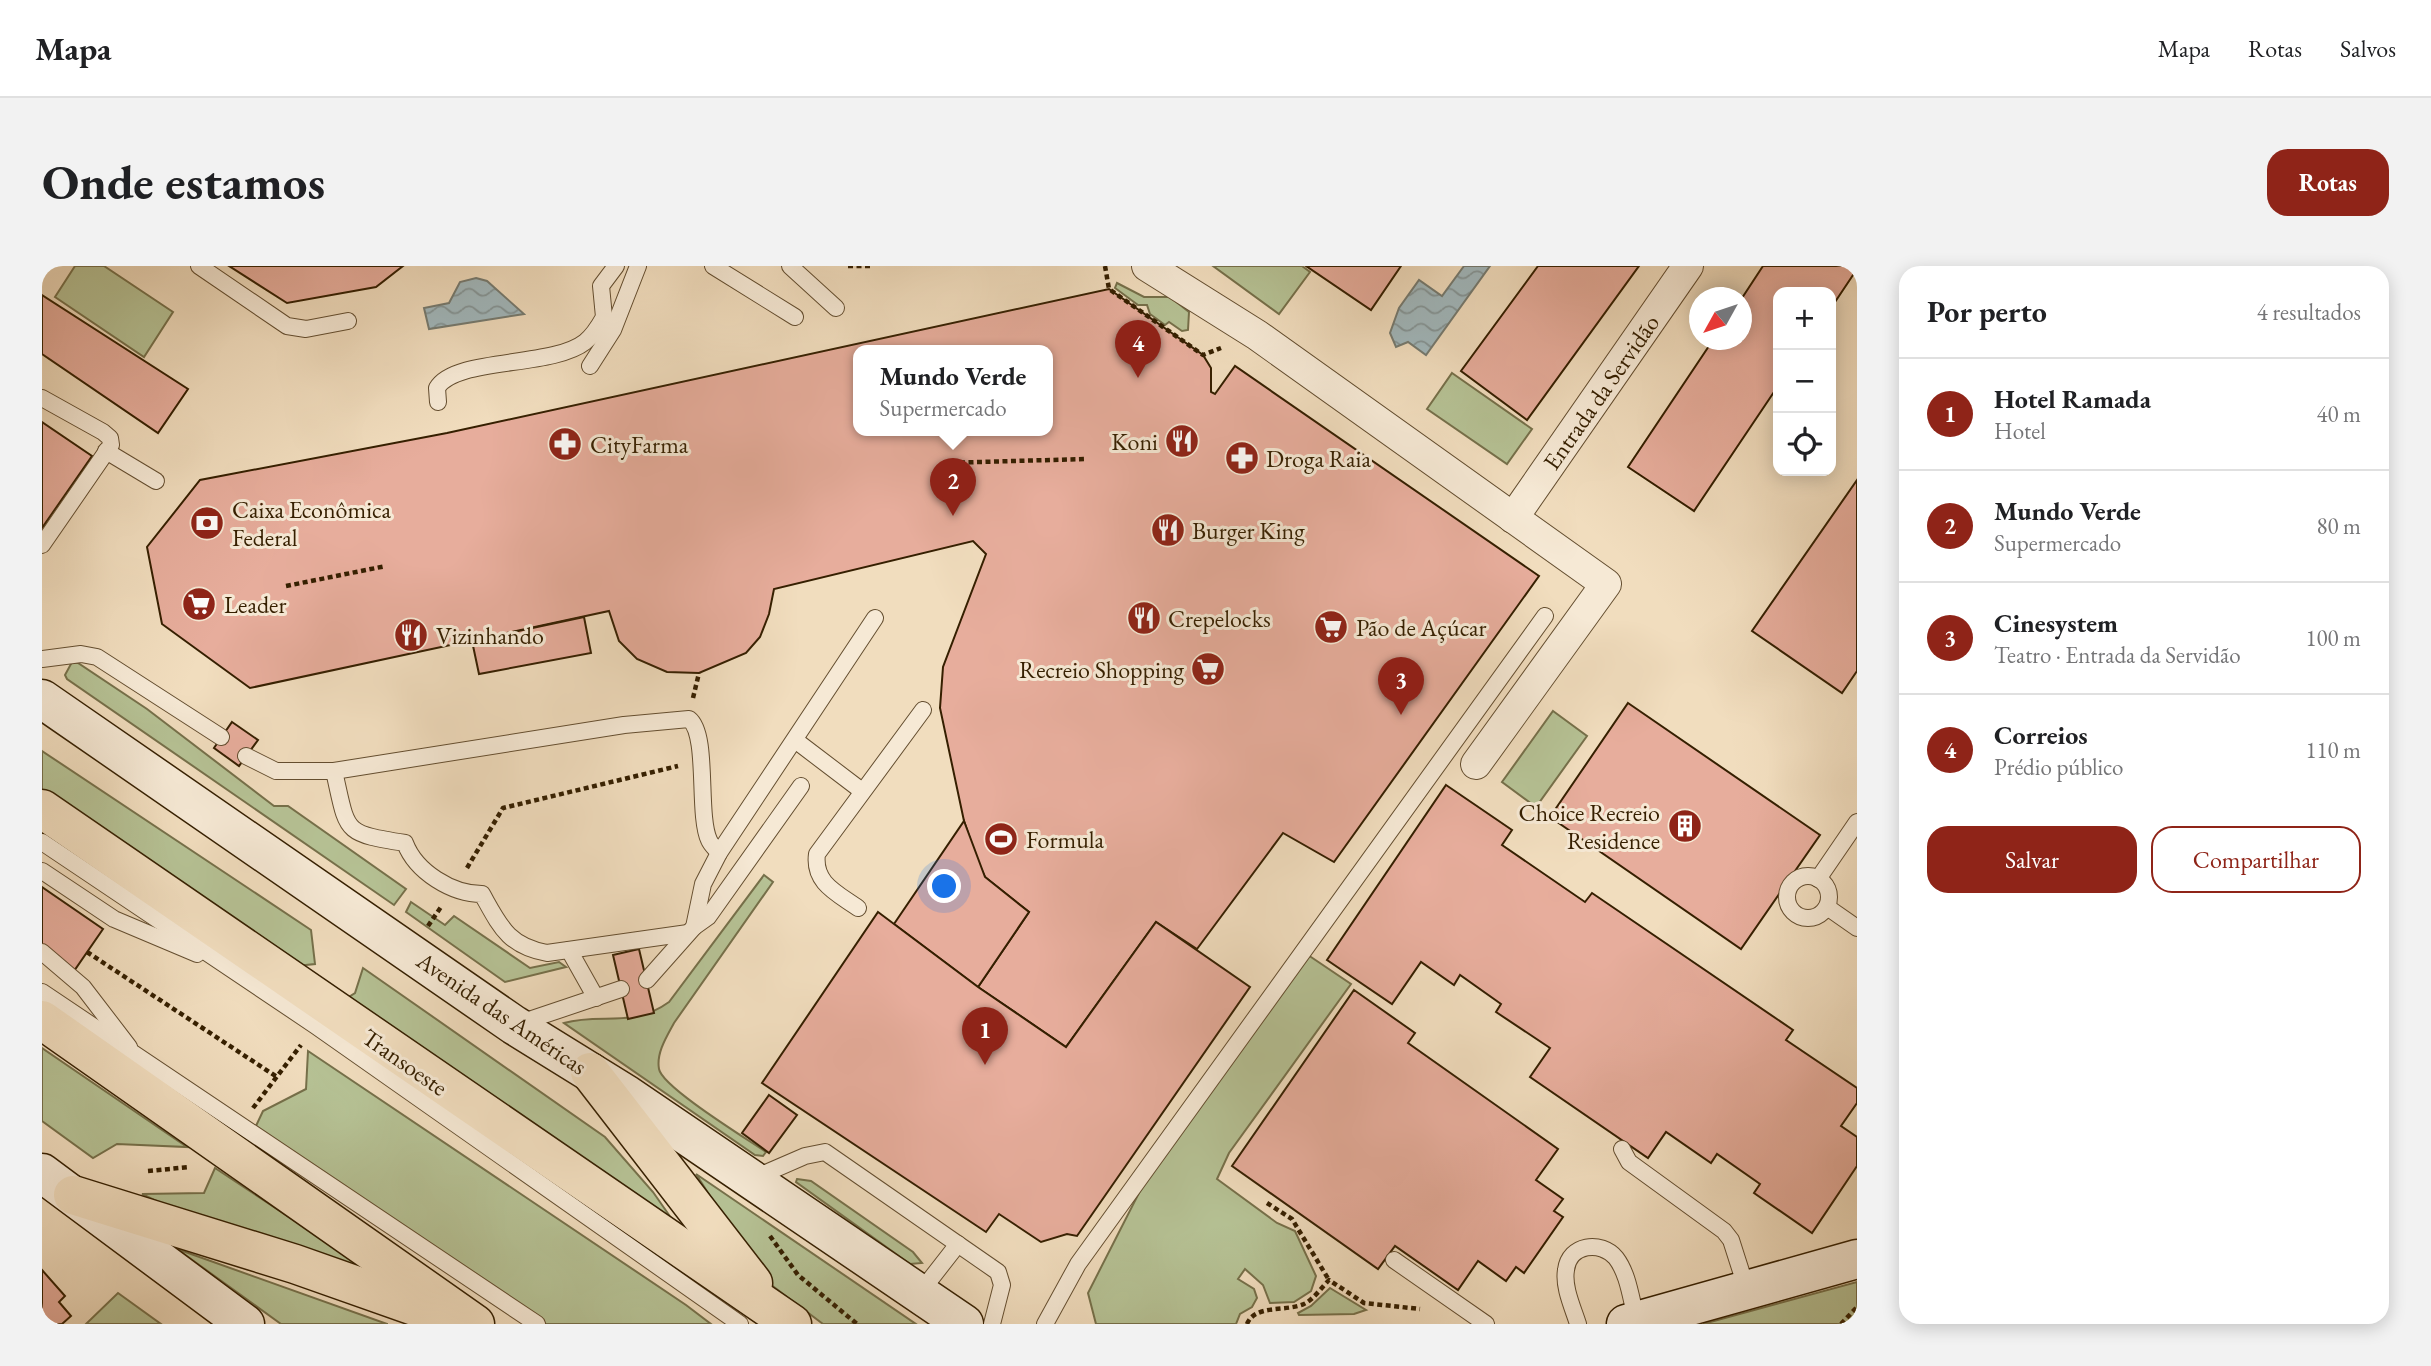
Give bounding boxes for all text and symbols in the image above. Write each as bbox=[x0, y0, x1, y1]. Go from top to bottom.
text: Mapa bbox=[35, 27, 112, 70]
text: Mapa bbox=[2158, 33, 2210, 64]
text: Rotas bbox=[2248, 33, 2302, 64]
text: Salvos bbox=[2340, 33, 2396, 64]
button: Rotas bbox=[2267, 149, 2389, 216]
text: Onde estamos bbox=[42, 150, 325, 214]
north arrow bbox=[1689, 287, 1752, 350]
map controls bbox=[1773, 287, 1836, 476]
button: + bbox=[1773, 287, 1836, 350]
text: Por perto bbox=[1927, 292, 2047, 331]
text: 4 resultados bbox=[2257, 297, 2361, 327]
street label: Entrada da Servidão bbox=[1536, 308, 1666, 476]
pin: 4 bbox=[1115, 320, 1161, 378]
popup bbox=[853, 345, 1053, 436]
button: − bbox=[1773, 350, 1836, 413]
text: Mundo Verde bbox=[880, 359, 1026, 393]
text: Hotel Ramada bbox=[1994, 382, 2151, 416]
text: Supermercado bbox=[880, 393, 1007, 423]
text: 1 bbox=[1944, 399, 1956, 429]
text: 40 m bbox=[2316, 399, 2361, 429]
button: locate bbox=[1773, 413, 1836, 476]
text: Hotel bbox=[1994, 416, 2046, 446]
restaurant icon: Koni bbox=[1163, 422, 1201, 460]
pharmacy icon: CityFarma bbox=[546, 425, 584, 463]
place label: Koni bbox=[1111, 426, 1158, 457]
place label: CityFarma bbox=[590, 429, 689, 460]
pharmacy icon: Droga Raia bbox=[1223, 439, 1261, 477]
place label: Droga Raia bbox=[1266, 443, 1371, 474]
pin: 2 bbox=[930, 458, 976, 516]
place label: Caixa Econômica Federal bbox=[232, 494, 391, 553]
text: Mundo Verde bbox=[1994, 494, 2141, 528]
bank icon: Caixa Econômica Federal bbox=[188, 504, 226, 542]
restaurant icon: Burger King bbox=[1149, 511, 1187, 549]
text: 2 bbox=[1944, 511, 1956, 541]
text: 80 m bbox=[2316, 511, 2361, 541]
place label: Burger King bbox=[1192, 515, 1305, 546]
text: Supermercado bbox=[1994, 528, 2121, 558]
supermarket icon: Leader bbox=[180, 585, 218, 623]
place label: Leader bbox=[224, 589, 286, 620]
restaurant icon: Crepelocks bbox=[1125, 599, 1163, 637]
place label: Crepelocks bbox=[1168, 603, 1271, 634]
text: Cinesystem bbox=[1994, 606, 2118, 640]
supermarket icon: Pão de Açúcar bbox=[1312, 608, 1350, 646]
place label: Pão de Açúcar bbox=[1356, 612, 1487, 643]
restaurant icon: Vizinhando bbox=[392, 616, 430, 654]
place label: Vizinhando bbox=[436, 620, 544, 651]
text: 3 bbox=[1944, 623, 1956, 653]
text: 100 m bbox=[2305, 623, 2361, 653]
text: Teatro · Entrada da Servidão bbox=[1994, 640, 2241, 670]
supermarket icon: Recreio Shopping bbox=[1189, 650, 1227, 688]
place label: Recreio Shopping bbox=[1019, 654, 1185, 685]
pin: 3 bbox=[1378, 657, 1424, 715]
text: Correios bbox=[1994, 718, 2088, 752]
text: 4 bbox=[1944, 735, 1956, 765]
text: 110 m bbox=[2305, 735, 2361, 765]
text: Prédio público bbox=[1994, 752, 2123, 782]
place label: Choice Recreio Residence bbox=[1519, 797, 1660, 856]
building icon: Choice Recreio Residence bbox=[1666, 807, 1704, 845]
sports icon: Formula bbox=[982, 820, 1020, 858]
place label: Formula bbox=[1026, 824, 1105, 855]
button: Salvar bbox=[1927, 826, 2137, 893]
button: Compartilhar bbox=[2151, 826, 2361, 893]
your location bbox=[927, 869, 961, 903]
street label: Avenida das Américas bbox=[410, 944, 593, 1081]
pin: 1 bbox=[962, 1007, 1008, 1065]
street label: Transoeste bbox=[356, 1021, 454, 1103]

